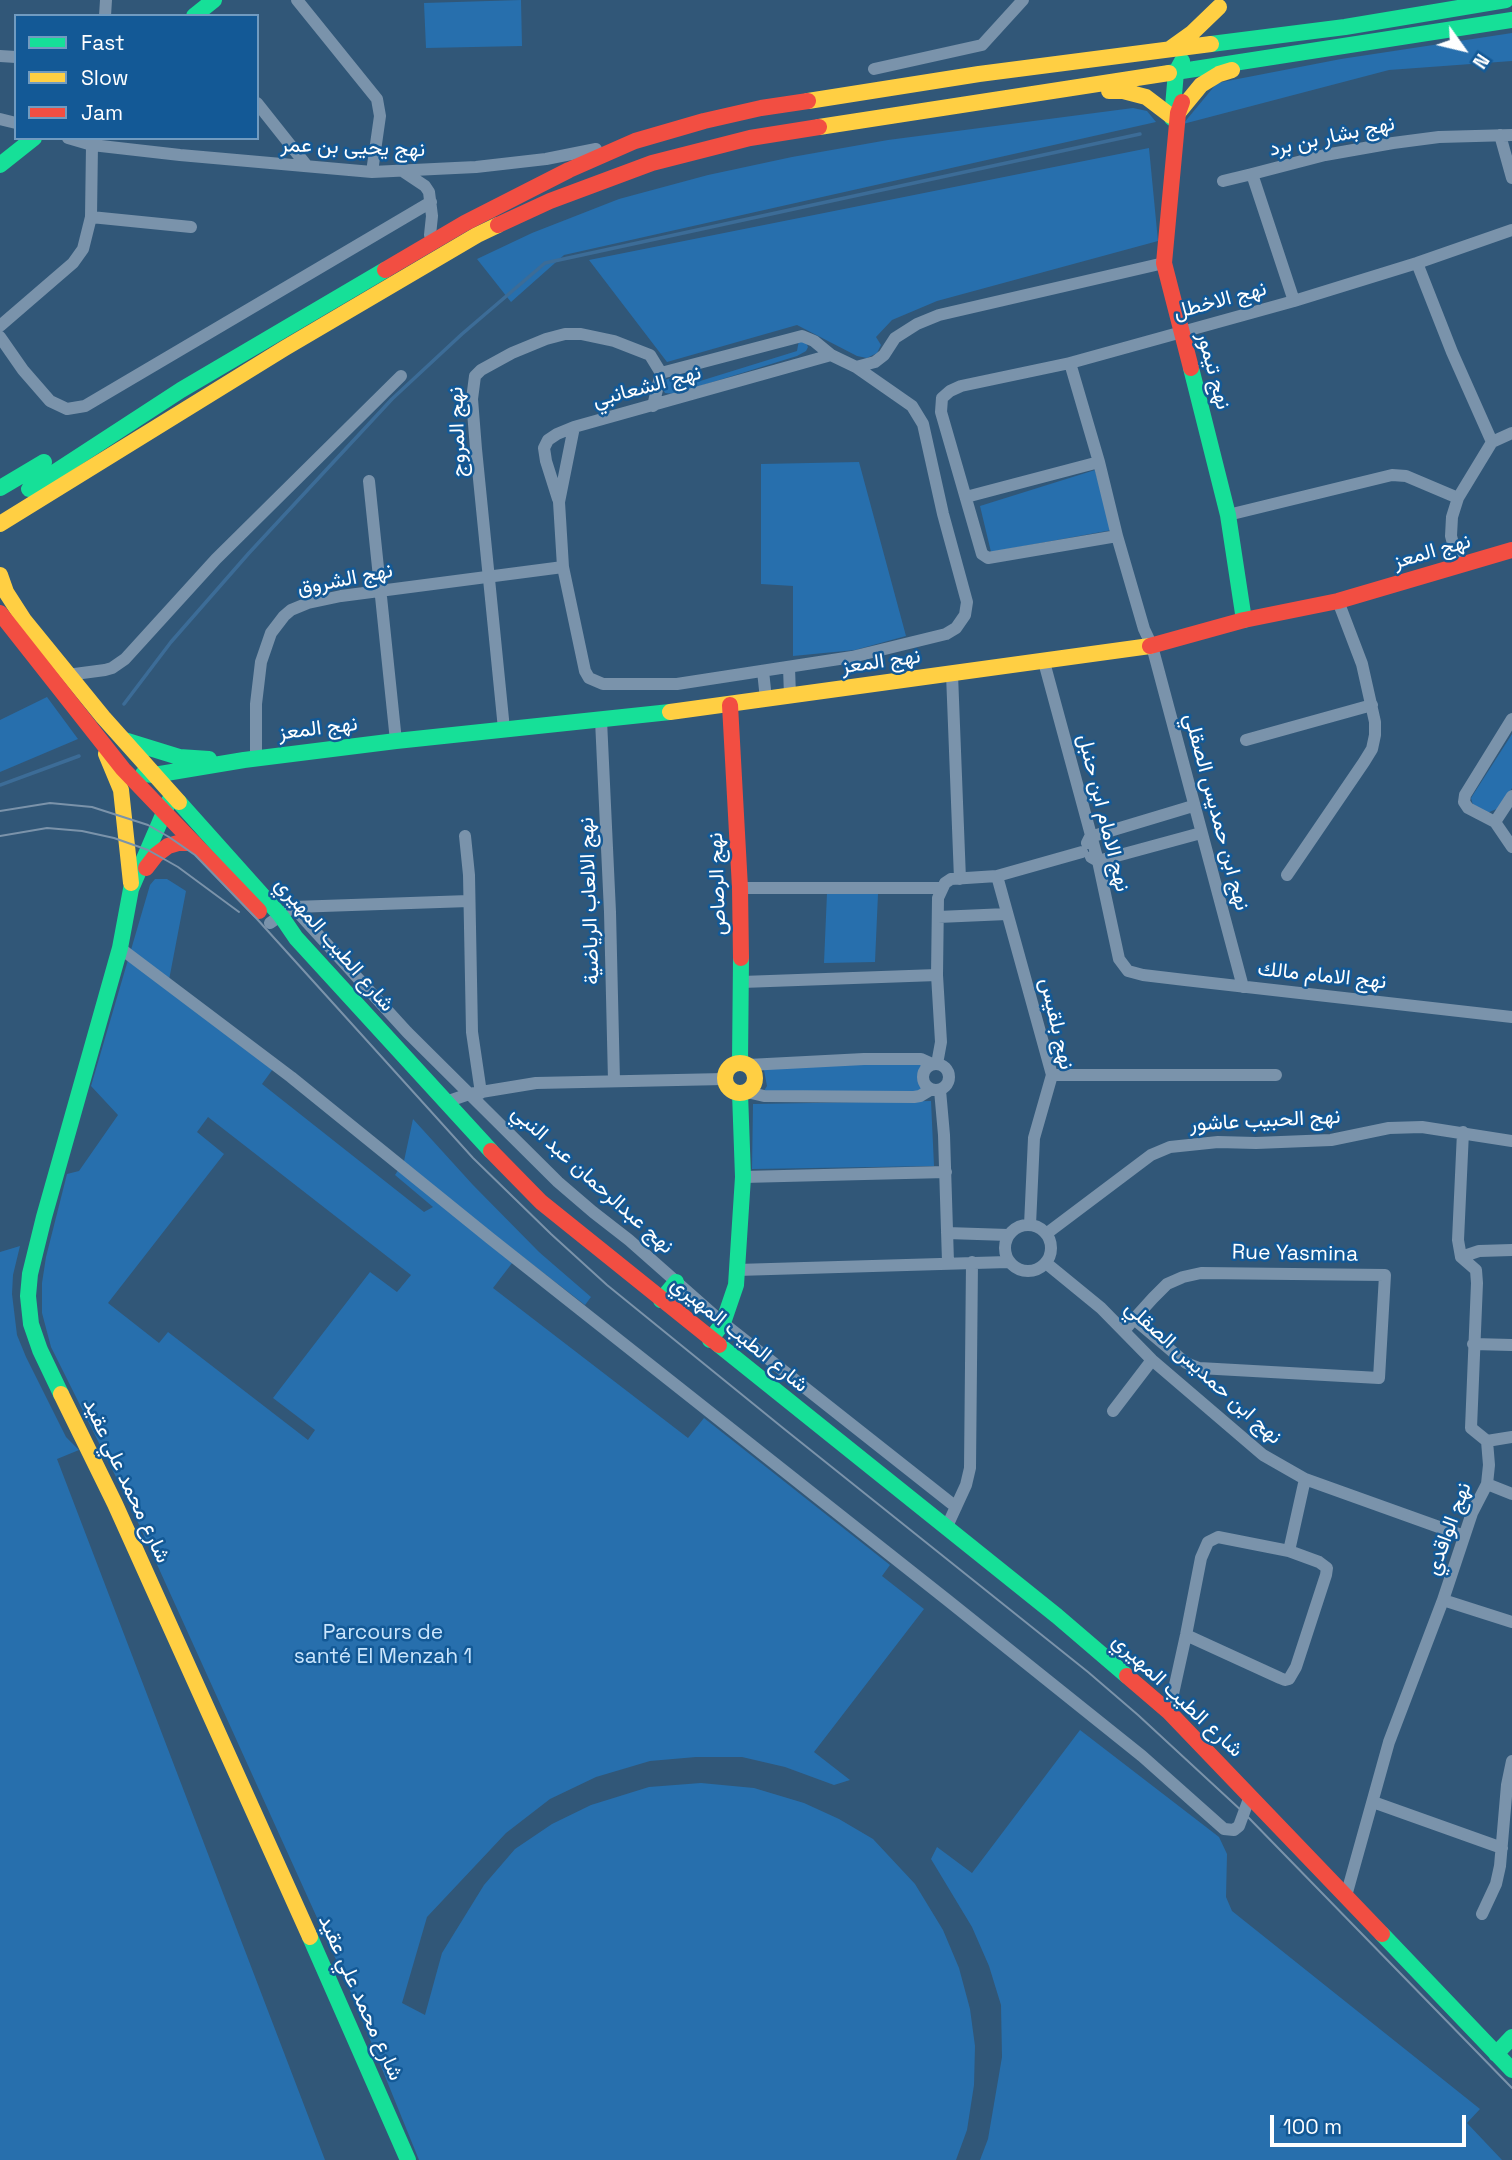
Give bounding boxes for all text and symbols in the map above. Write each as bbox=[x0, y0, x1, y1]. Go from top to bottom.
legend bbox=[14, 14, 259, 140]
north arrow bbox=[1428, 14, 1498, 84]
text: Fast bbox=[81, 29, 125, 56]
text: N bbox=[1467, 49, 1495, 73]
text: Slow bbox=[81, 64, 129, 91]
text: Jam bbox=[81, 99, 123, 126]
street label: نهج بشار بن برد bbox=[1267, 111, 1397, 163]
street label: نهج يحيى بن عمر bbox=[280, 133, 426, 163]
street label: نهج الاخطل bbox=[1171, 276, 1269, 326]
street label: نهج تيمور bbox=[1191, 330, 1235, 412]
street label: نهج الشعانبي bbox=[590, 360, 704, 414]
street label: نهج المروج bbox=[444, 386, 472, 478]
street label: نهج المعز bbox=[1390, 529, 1474, 575]
street label: نهج الشروق bbox=[295, 558, 395, 602]
street label: نهج المعز bbox=[840, 644, 922, 680]
street label: نهج ابن حمديس الصقلي bbox=[1178, 711, 1254, 913]
street label: نهج المعز bbox=[277, 712, 359, 746]
street label: نهج الامام ابن حنبل bbox=[1071, 731, 1135, 895]
street label: نهج الالعاب الرياضية bbox=[574, 817, 606, 985]
street label: نهج الرصاص bbox=[704, 832, 732, 936]
street label: شارع الطيب المهيري bbox=[269, 873, 399, 1017]
street label: نهج الامام مالك bbox=[1256, 957, 1388, 995]
street label: نهج بلقيس bbox=[1033, 976, 1079, 1072]
street label: نهج عبدالرحمان عبد النبي bbox=[506, 1100, 678, 1260]
street label: نهج الحبيب عاشور bbox=[1189, 1104, 1341, 1138]
street label: Rue Yasmina bbox=[1232, 1240, 1358, 1268]
street label: شارع الطيب المهيري bbox=[665, 1272, 813, 1398]
street label: نهج ابن حمديس الصقلي bbox=[1119, 1296, 1287, 1450]
street label: شارع محمد علي عقيد bbox=[77, 1395, 175, 1567]
street label: نهج الواقدي bbox=[1421, 1479, 1477, 1579]
park label: Parcours de santé El Menzah 1 bbox=[294, 1620, 472, 1670]
street label: شارع الطيب المهيري bbox=[1106, 1629, 1248, 1763]
street label: شارع محمد علي عقيد bbox=[312, 1911, 408, 2085]
scale bar bbox=[1274, 2100, 1470, 2144]
text: 100 m bbox=[1283, 2113, 1342, 2140]

